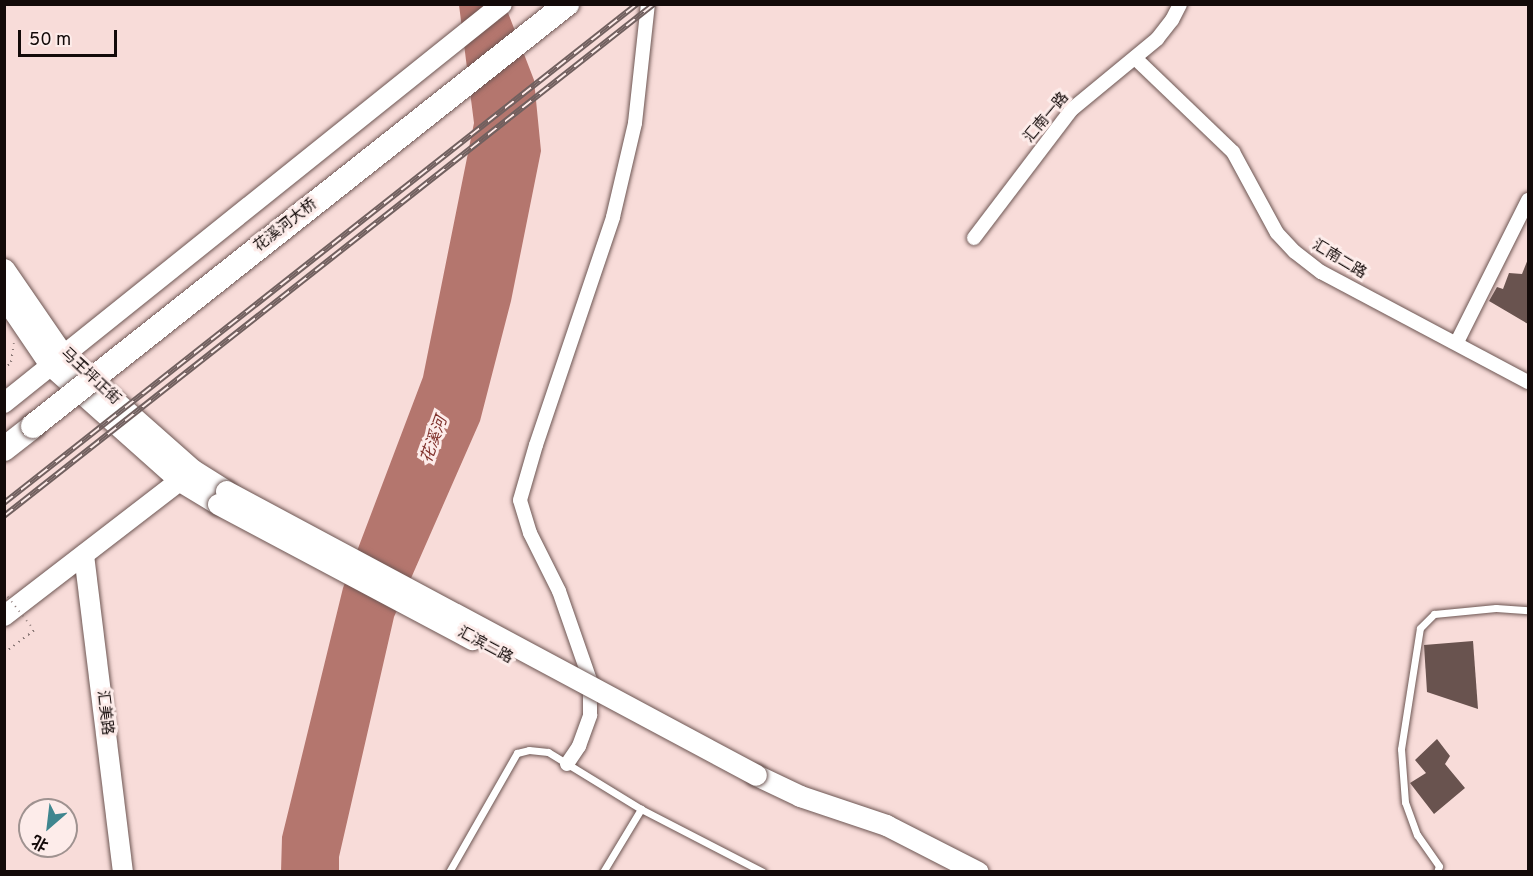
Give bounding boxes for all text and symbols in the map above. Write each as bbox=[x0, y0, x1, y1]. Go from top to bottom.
scale bar bbox=[21, 18, 120, 56]
text: 50 m bbox=[29, 29, 71, 52]
street label: 汇南一路 bbox=[1021, 89, 1073, 147]
street label: 花溪河大桥 bbox=[251, 196, 321, 256]
street label: 汇南二路 bbox=[1309, 237, 1369, 283]
street label: 马王坪正街 bbox=[56, 345, 124, 409]
water label: 花溪河 bbox=[418, 414, 452, 466]
street label: 汇滨二路 bbox=[454, 624, 516, 668]
street label: 汇美路 bbox=[92, 690, 116, 736]
north arrow bbox=[18, 798, 78, 858]
text: 北 bbox=[29, 830, 52, 855]

